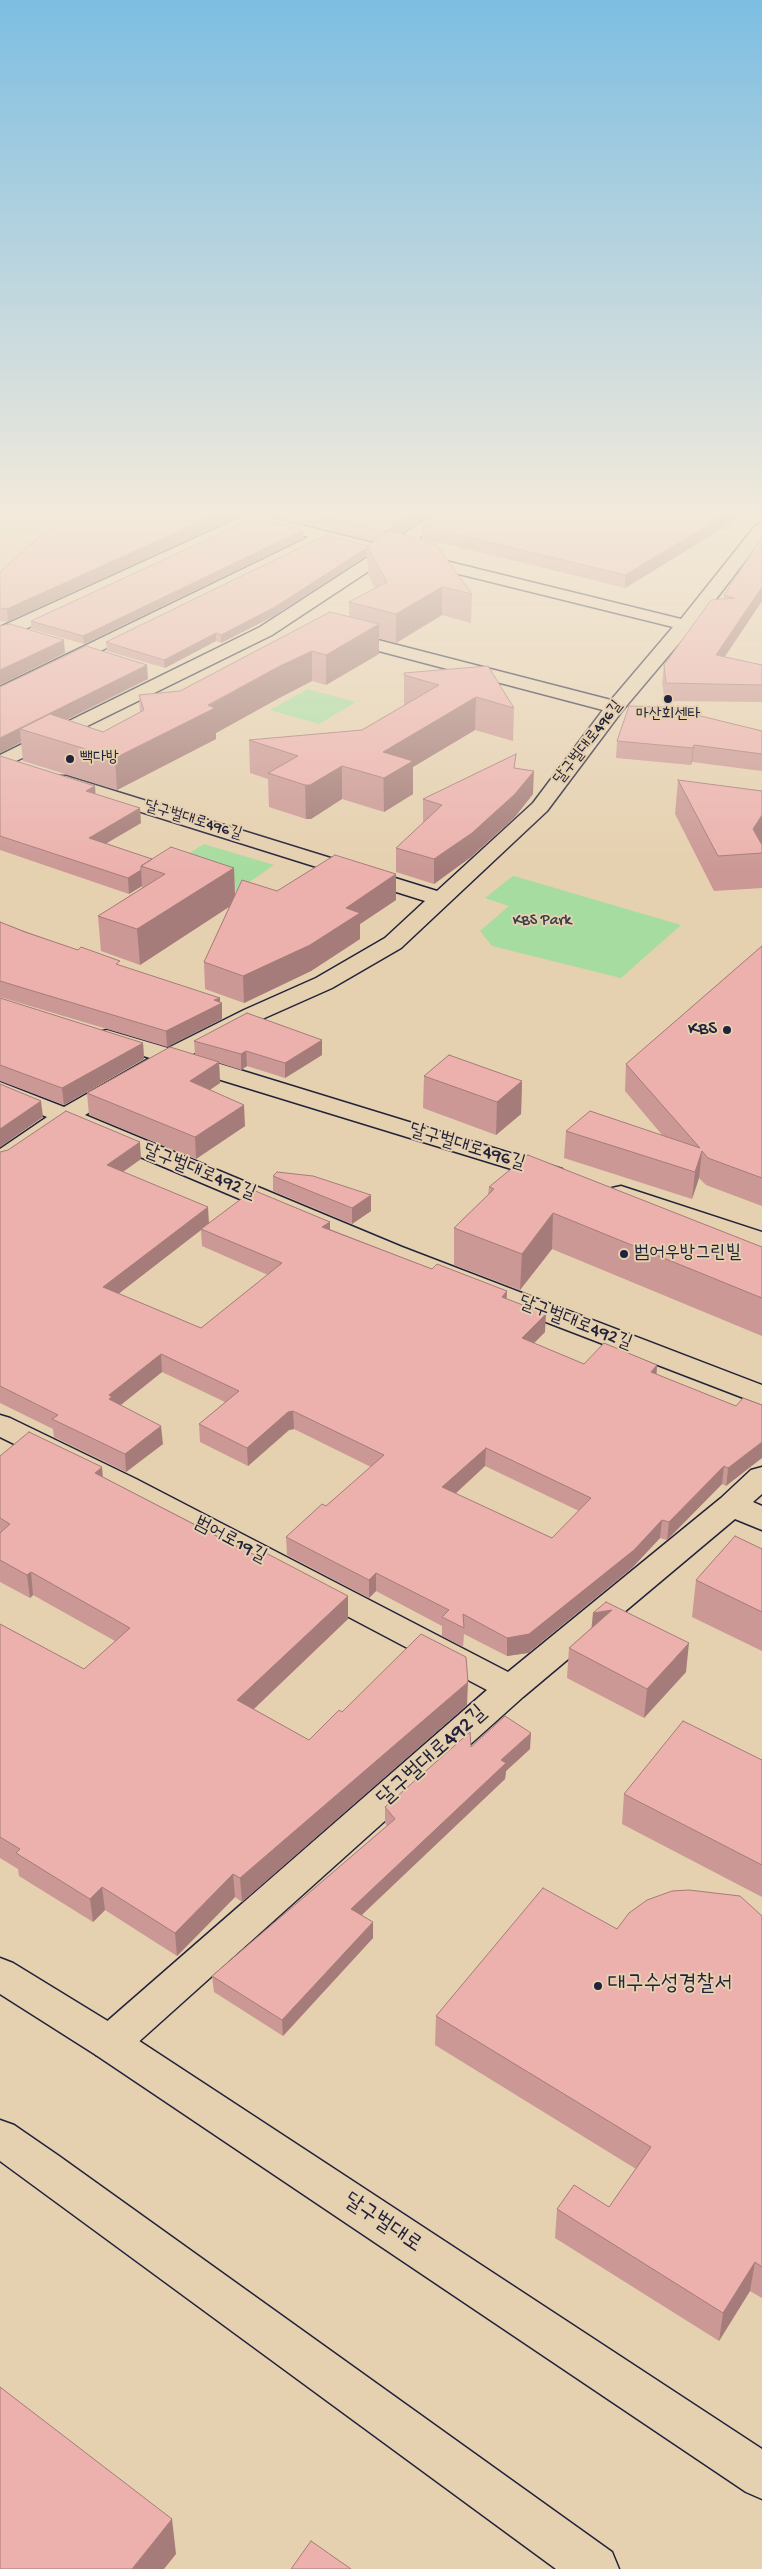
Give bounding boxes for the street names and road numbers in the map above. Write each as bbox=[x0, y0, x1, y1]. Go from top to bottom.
street label: 달구벌대로496길 bbox=[550, 697, 628, 789]
street label: 달구벌대로496길 bbox=[142, 797, 244, 845]
street label: 달구벌대로496길 bbox=[406, 1120, 528, 1176]
street label: 달구벌대로492길 bbox=[139, 1140, 259, 1206]
street label: 달구벌대로492길 bbox=[515, 1292, 635, 1356]
street label: 범어로19길 bbox=[190, 1513, 270, 1569]
street label: 달구벌대로492길 bbox=[373, 1701, 493, 1813]
street label: 달구벌대로 bbox=[338, 2188, 426, 2260]

